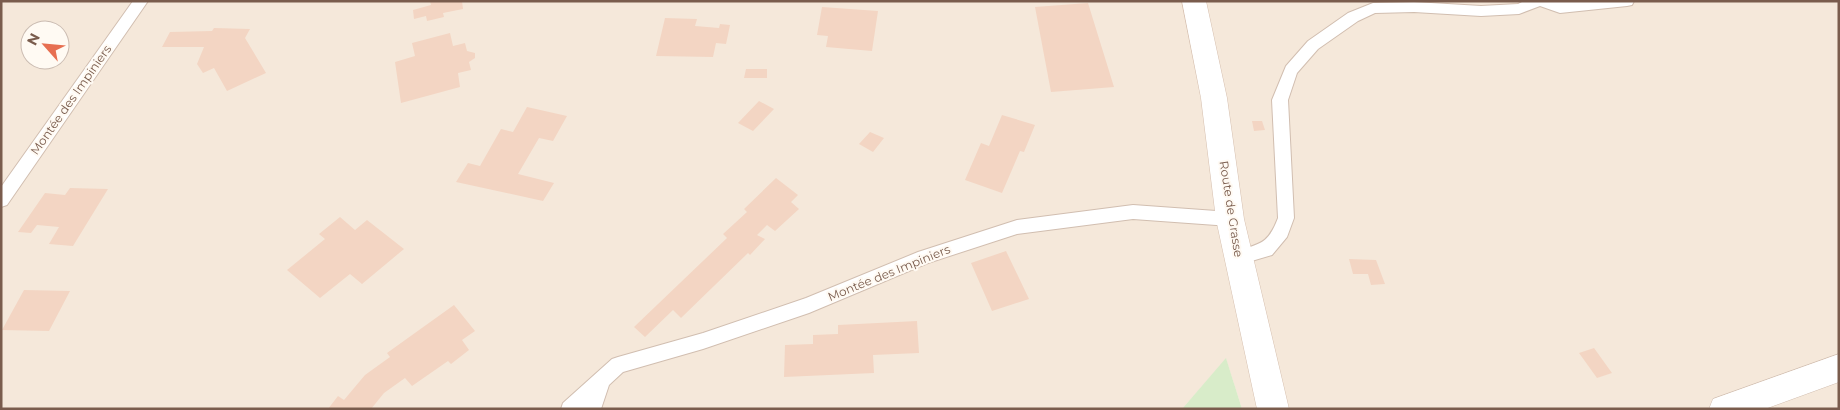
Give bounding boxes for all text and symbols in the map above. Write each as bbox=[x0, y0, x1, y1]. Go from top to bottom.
north arrow bbox=[20, 20, 70, 70]
text: N bbox=[23, 30, 44, 48]
street label: Montée des Impiniers bbox=[27, 42, 114, 158]
street label: Route de Grasse bbox=[1216, 160, 1247, 258]
street label: Montée des Impiniers bbox=[825, 241, 952, 304]

